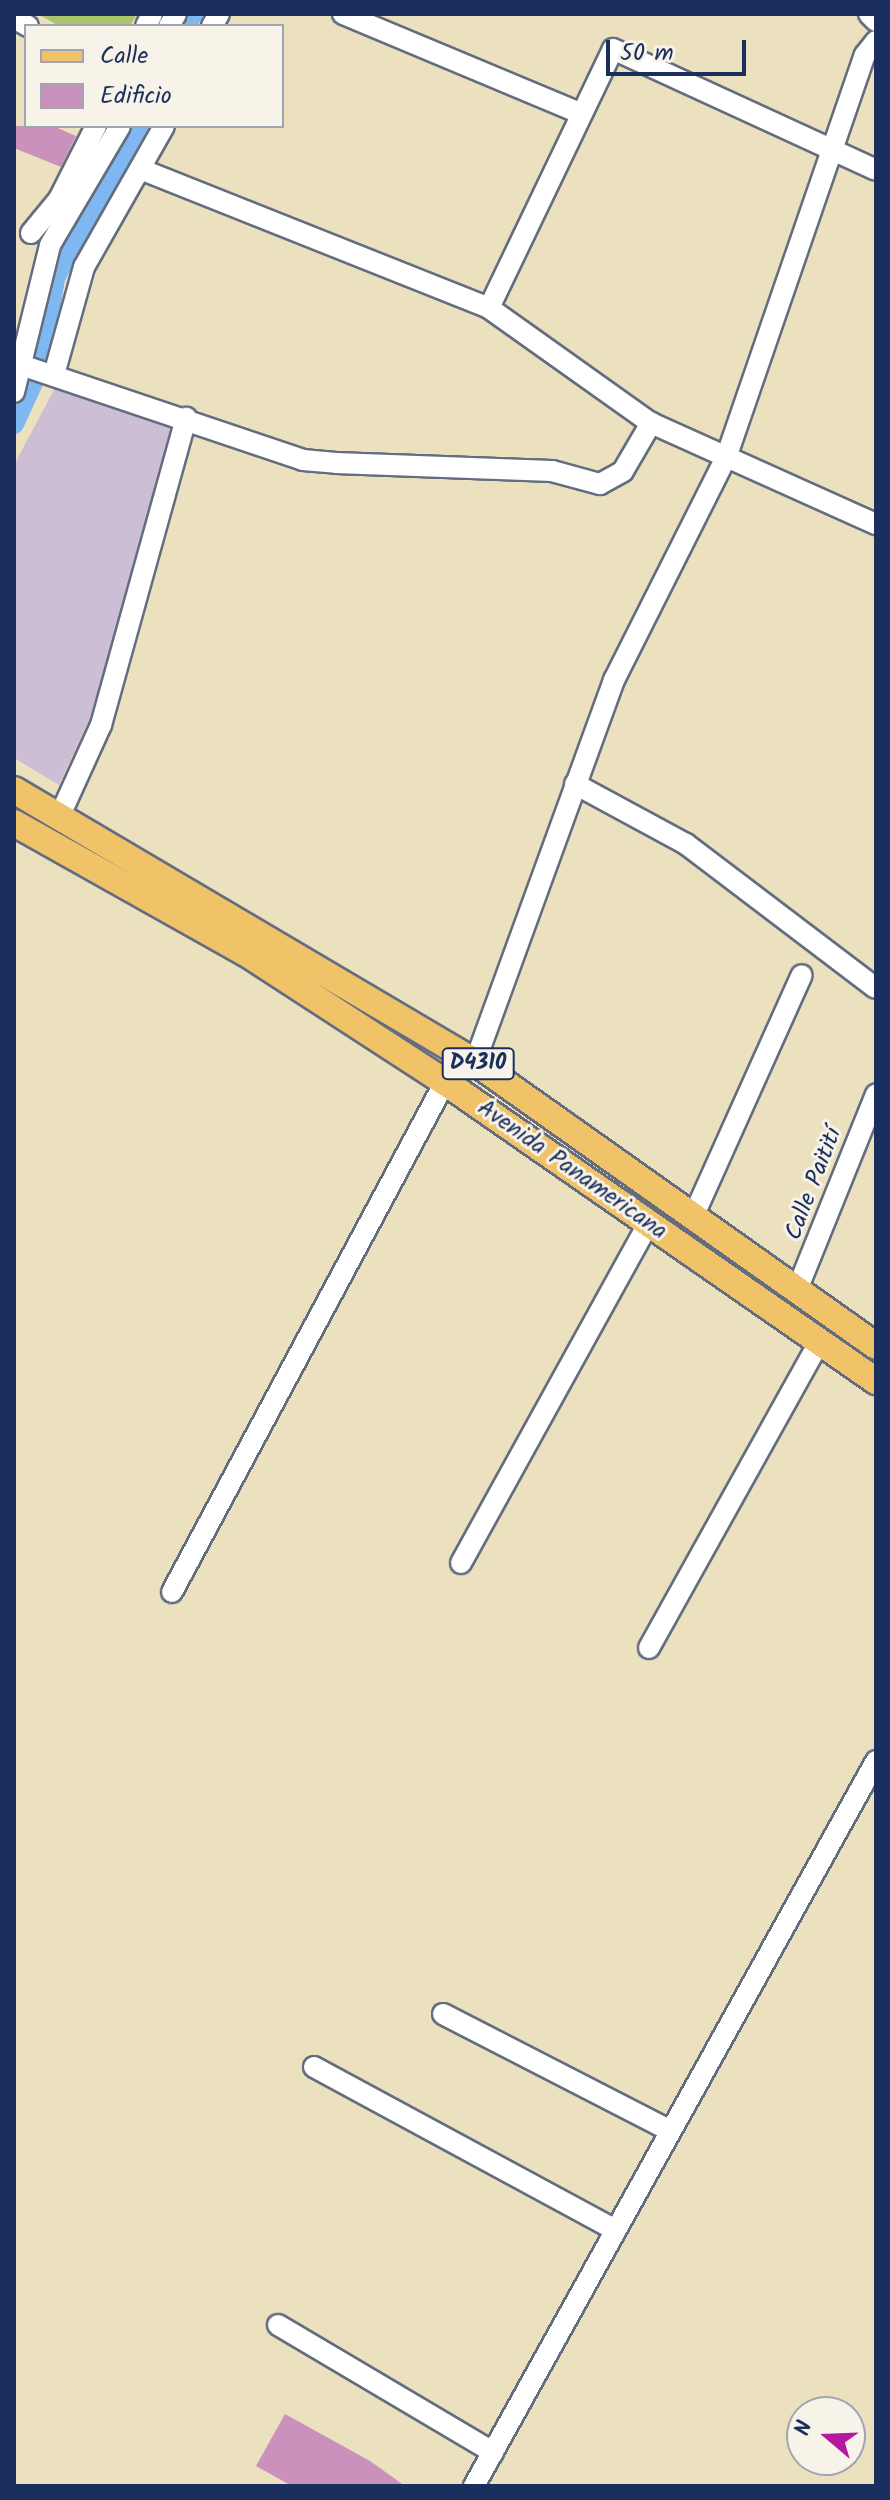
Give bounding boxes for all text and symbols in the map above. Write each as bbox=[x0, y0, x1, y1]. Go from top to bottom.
legend bbox=[24, 24, 284, 128]
scale bar bbox=[610, 24, 750, 74]
text: 50 m bbox=[620, 34, 674, 73]
text: Calle bbox=[100, 37, 148, 76]
text: Edificio bbox=[100, 77, 172, 116]
road number: D4310 bbox=[440, 1046, 516, 1082]
street label: Avenida Panamericana bbox=[472, 1094, 672, 1246]
street label: Calle Paitití bbox=[779, 1124, 849, 1244]
north arrow bbox=[786, 2396, 866, 2476]
text: N bbox=[786, 2416, 824, 2441]

